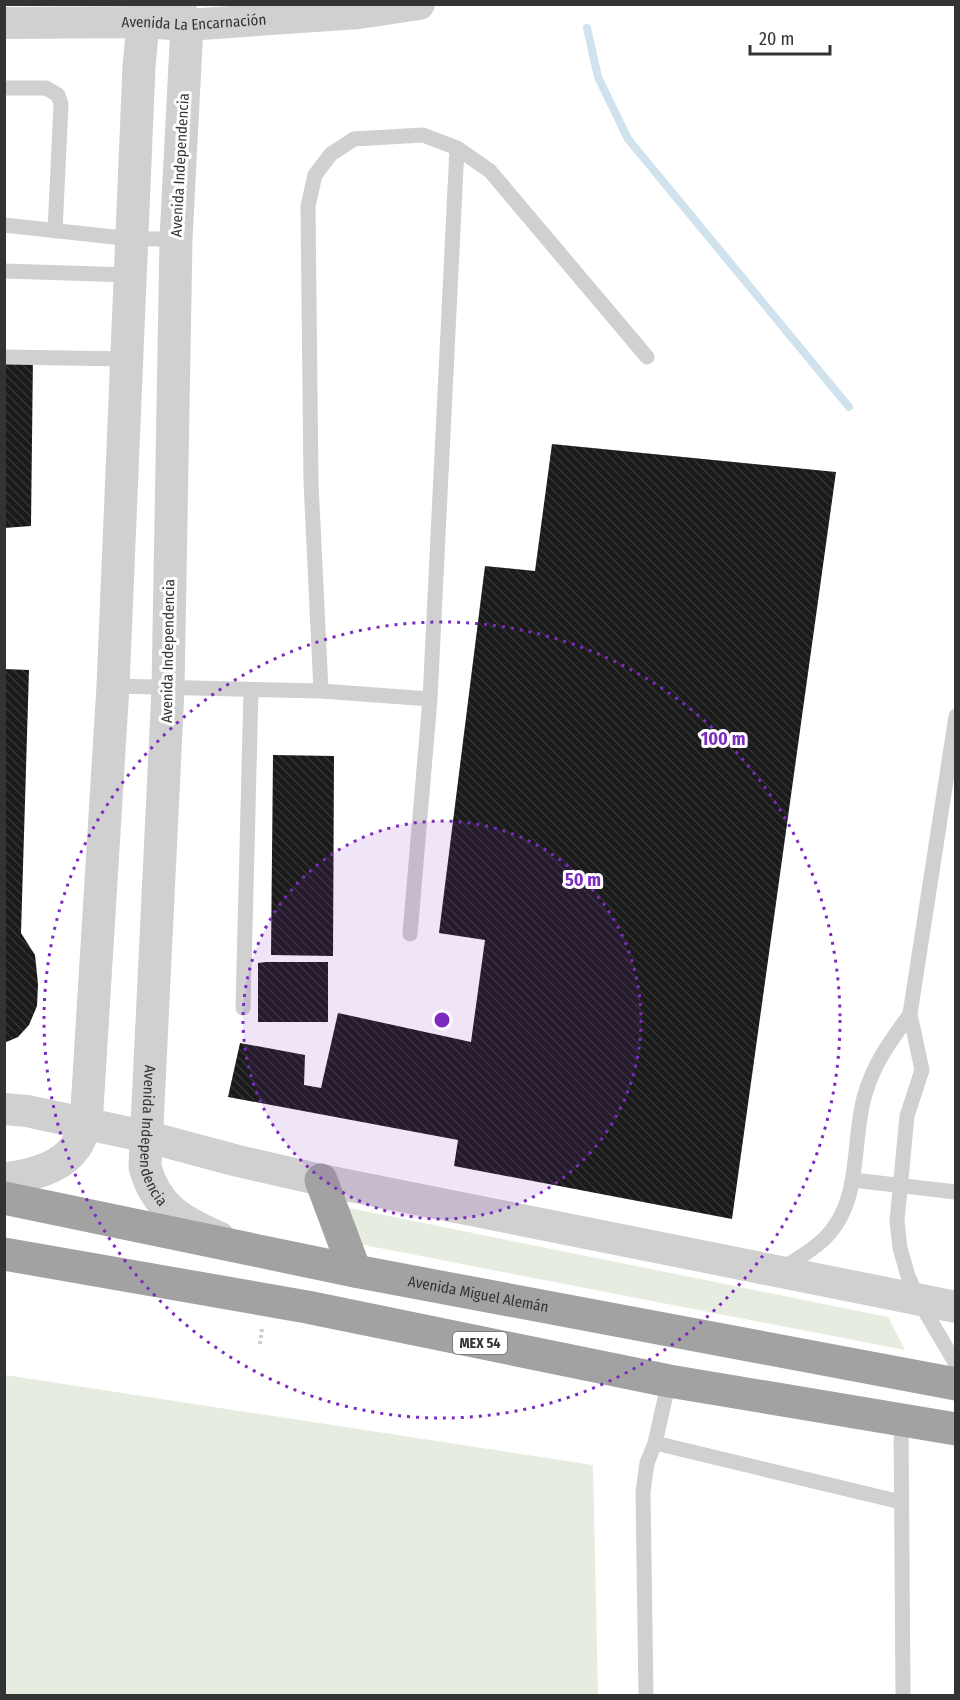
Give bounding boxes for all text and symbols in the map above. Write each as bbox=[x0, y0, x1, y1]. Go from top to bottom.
street label: Avenida La Encarnación bbox=[121, 10, 267, 34]
scale bar bbox=[750, 18, 830, 56]
text: 20 m bbox=[759, 28, 794, 50]
street label: Avenida Independencia bbox=[167, 93, 193, 237]
street label: Avenida Independencia bbox=[158, 579, 178, 723]
text: 100 m bbox=[701, 728, 745, 750]
text: 50 m bbox=[565, 869, 601, 891]
centre of rings bbox=[432, 1010, 452, 1030]
street label: Avenida Independencia bbox=[136, 1064, 171, 1210]
street label: Avenida Miguel Alemán bbox=[407, 1272, 550, 1316]
road number: MEX 54 bbox=[453, 1332, 507, 1354]

